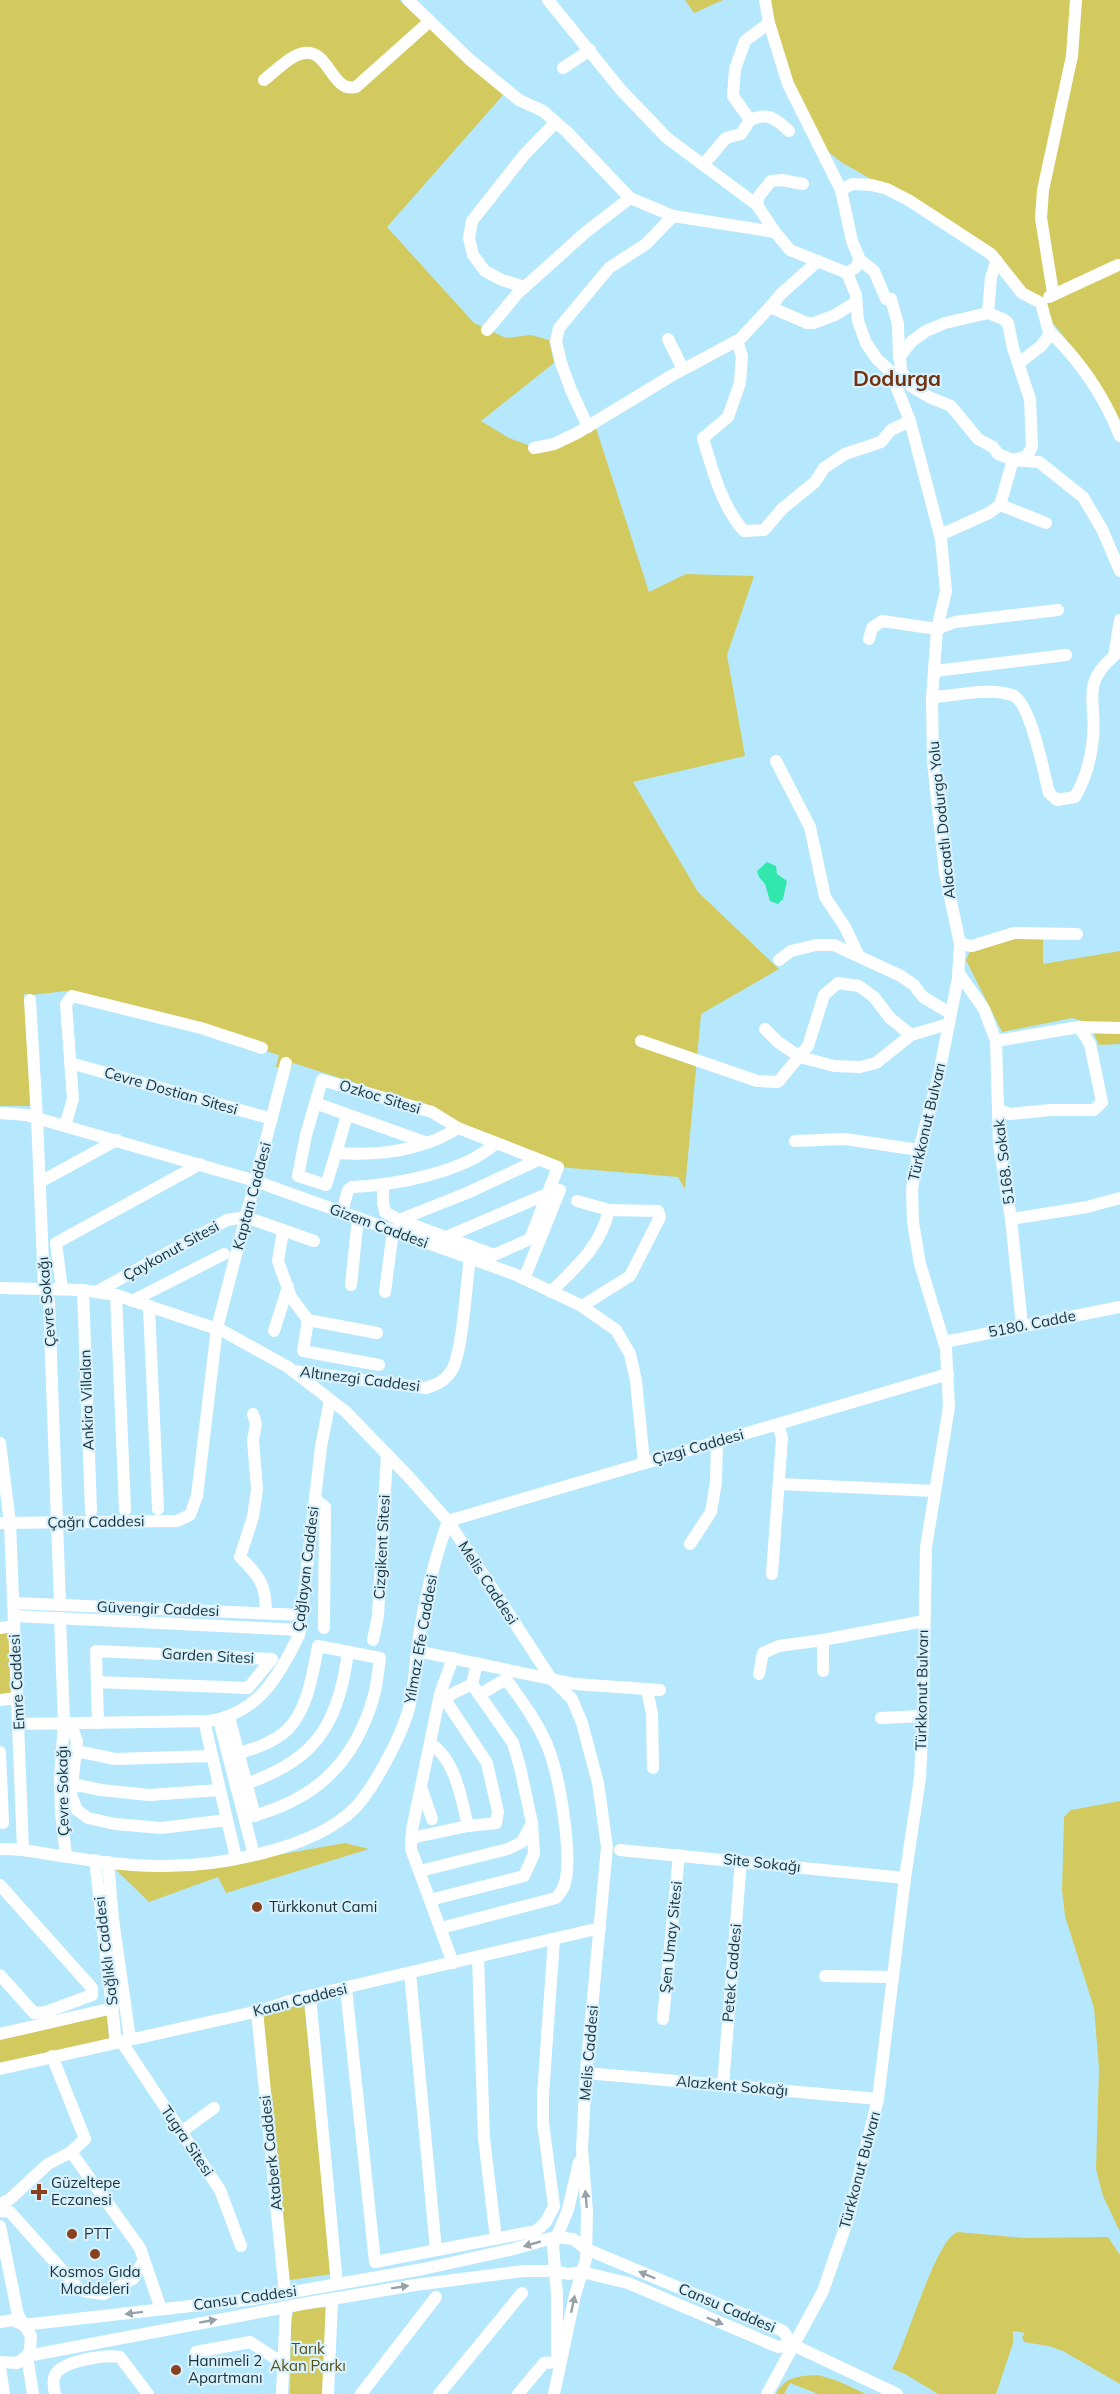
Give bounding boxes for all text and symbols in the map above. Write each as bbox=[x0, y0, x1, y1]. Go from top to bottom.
district label: Dodurga bbox=[853, 365, 941, 391]
street label: Alacaatlı Dodurga Yolu bbox=[924, 740, 959, 900]
street label: Türkkonut Bulvarı bbox=[904, 1061, 949, 1183]
street label: Cevre Dostian Sitesi bbox=[102, 1062, 240, 1119]
street label: Ozkoc Sitesi bbox=[337, 1075, 423, 1118]
street label: 5168. Sokak bbox=[989, 1118, 1018, 1206]
street label: Kaptan Caddesi bbox=[228, 1140, 275, 1252]
street label: Gizem Caddesi bbox=[327, 1199, 431, 1252]
street label: Çaykonut Sitesi bbox=[119, 1216, 222, 1285]
street label: Çevre Sokağı bbox=[33, 1256, 60, 1348]
street label: 5180. Cadde bbox=[987, 1306, 1077, 1341]
street label: Ankira Villalan bbox=[75, 1349, 98, 1451]
street label: Altınezgi Caddesi bbox=[299, 1362, 421, 1395]
street label: Çizgi Caddesi bbox=[650, 1424, 746, 1469]
street label: Cizgikent Sitesi bbox=[369, 1494, 394, 1600]
street label: Çağlayan Caddesi bbox=[288, 1505, 323, 1633]
street label: Çağrı Caddesi bbox=[47, 1511, 145, 1532]
street label: Melis Caddesi bbox=[454, 1537, 522, 1628]
street label: Yılmaz Efe Caddesi bbox=[400, 1573, 441, 1706]
street label: Güvengir Caddesi bbox=[96, 1597, 220, 1620]
street label: Türkkonut Bulvarı bbox=[911, 1629, 932, 1751]
street label: Emre Caddesi bbox=[5, 1634, 28, 1730]
street label: Garden Sitesi bbox=[161, 1644, 255, 1667]
street label: Çevre Sokağı bbox=[52, 1746, 73, 1836]
street label: Site Sokağı bbox=[723, 1849, 802, 1876]
street label: Şen Umay Sitesi bbox=[655, 1880, 686, 1994]
street label: Sağlıklı Caddesi bbox=[89, 1896, 122, 2007]
place label: Türkkonut Cami bbox=[269, 1897, 377, 1916]
marker: Türkkonut Cami bbox=[250, 1900, 264, 1914]
street label: Petek Caddesi bbox=[718, 1923, 745, 2023]
street label: Kaan Caddesi bbox=[251, 1979, 349, 2020]
street label: Melis Caddesi bbox=[575, 2004, 602, 2101]
street label: Alazkent Sokağı bbox=[675, 2071, 789, 2100]
street label: Ataberk Caddesi bbox=[255, 2095, 286, 2211]
street label: Tugra Sitesi bbox=[157, 2102, 218, 2180]
street label: Türkkonut Bulvarı bbox=[835, 2109, 884, 2231]
place label: Güzeltepe Eczanesi bbox=[51, 2173, 120, 2209]
marker: Güzeltepe Eczanesi bbox=[32, 2185, 46, 2199]
one-way arrow bbox=[581, 2189, 591, 2208]
place label: PTT bbox=[84, 2224, 112, 2243]
marker: PTT bbox=[65, 2227, 79, 2241]
one-way arrow bbox=[523, 2240, 541, 2249]
marker: Kosmos Gıda Maddeleri bbox=[88, 2247, 102, 2261]
place label: Kosmos Gıda Maddeleri bbox=[50, 2262, 140, 2298]
one-way arrow bbox=[638, 2270, 656, 2280]
street label: Cansu Caddesi bbox=[676, 2278, 779, 2337]
street label: Cansu Caddesi bbox=[192, 2281, 298, 2314]
one-way arrow bbox=[391, 2283, 410, 2292]
one-way arrow bbox=[569, 2295, 578, 2314]
one-way arrow bbox=[124, 2308, 143, 2318]
one-way arrow bbox=[199, 2316, 218, 2325]
one-way arrow bbox=[706, 2317, 724, 2326]
park label: Tarık Akan Parkı bbox=[270, 2339, 346, 2375]
place label: Hanımeli 2 Apartmanı bbox=[188, 2351, 263, 2387]
marker: Hanımeli 2 Apartmanı bbox=[169, 2363, 183, 2377]

